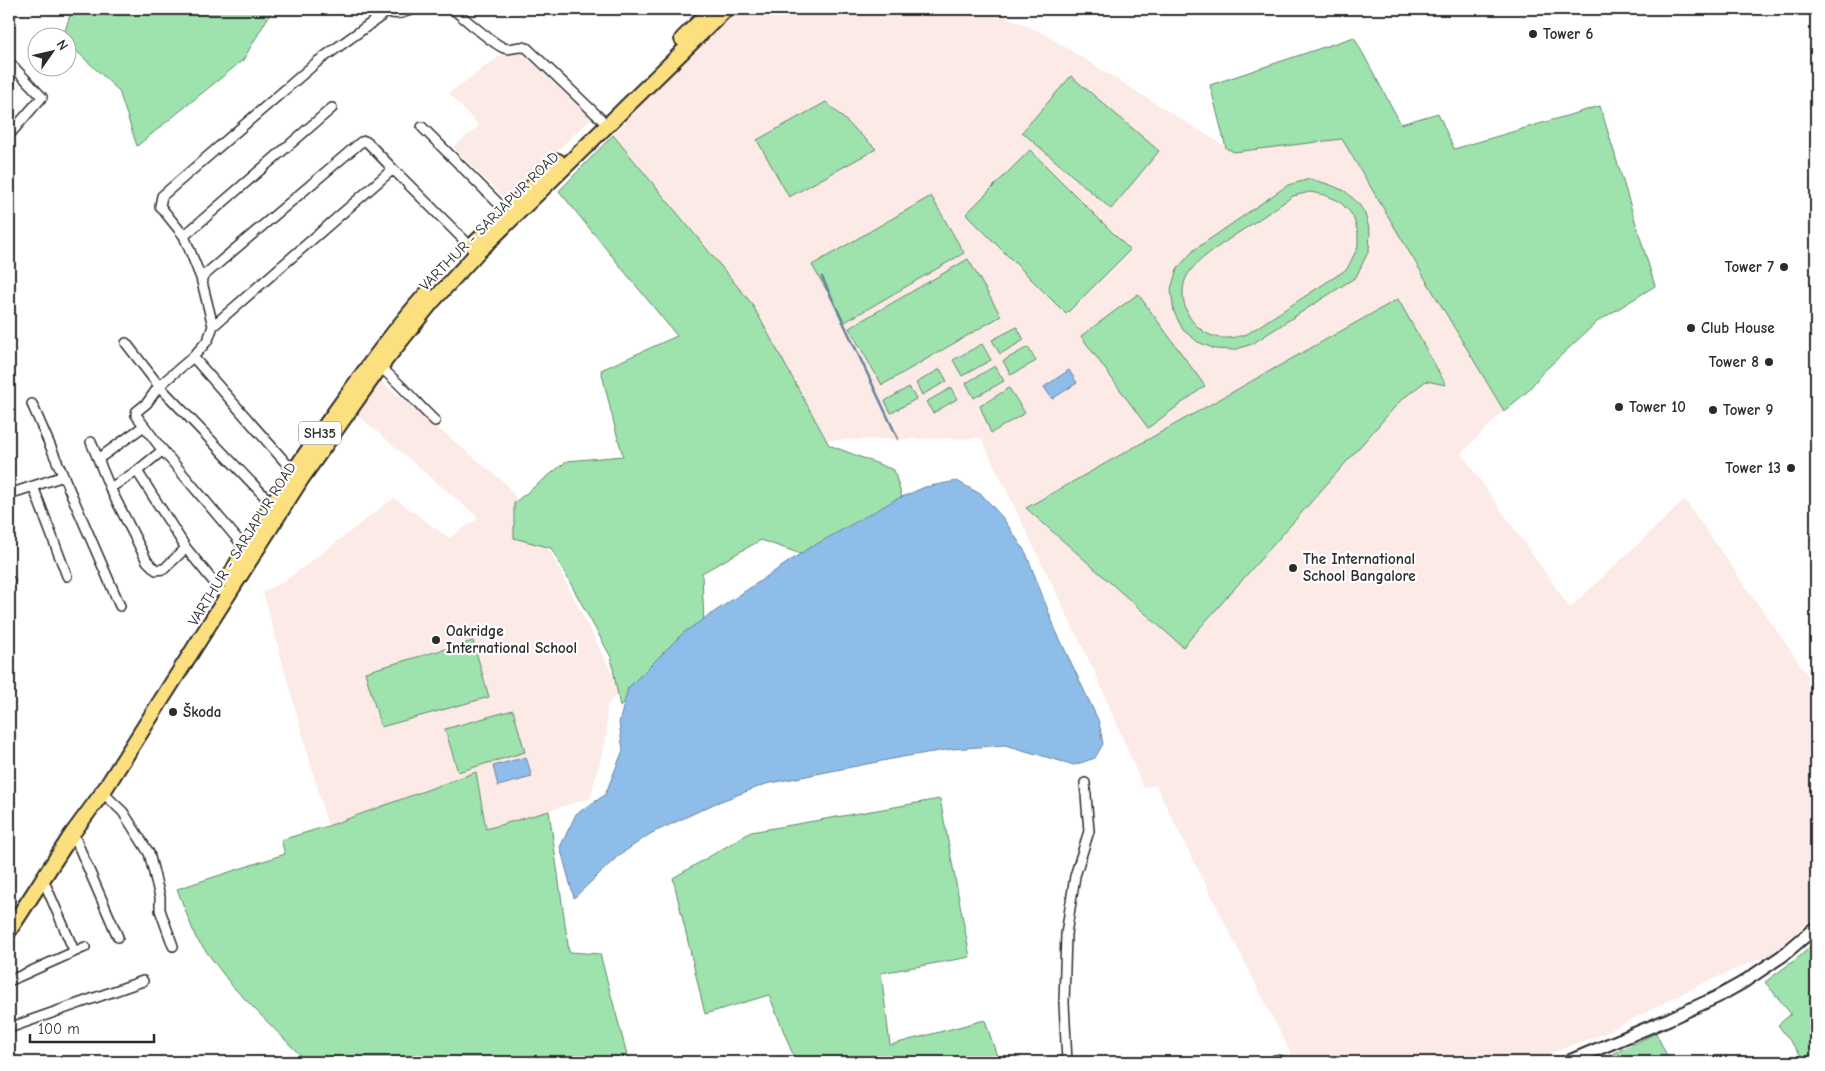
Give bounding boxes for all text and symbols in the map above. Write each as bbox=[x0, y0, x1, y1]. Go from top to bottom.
place label: Tower 6 bbox=[1543, 25, 1593, 43]
north arrow bbox=[28, 28, 78, 78]
marker: Tower 6 bbox=[1527, 28, 1539, 40]
text: N bbox=[53, 36, 72, 54]
street label: VARTHUR - SARJAPUR ROAD bbox=[416, 148, 562, 294]
place label: Tower 7 bbox=[1725, 258, 1774, 276]
marker: Tower 7 bbox=[1778, 261, 1790, 273]
place label: Club House bbox=[1701, 319, 1775, 337]
marker: Club House bbox=[1685, 322, 1697, 334]
place label: Tower 8 bbox=[1709, 353, 1759, 371]
marker: Tower 8 bbox=[1763, 356, 1775, 368]
place label: Tower 10 bbox=[1629, 398, 1686, 416]
marker: Tower 10 bbox=[1613, 401, 1625, 413]
place label: Tower 9 bbox=[1723, 401, 1773, 419]
marker: Tower 9 bbox=[1707, 404, 1719, 416]
road number: SH35 bbox=[299, 422, 341, 444]
street label: VARTHUR - SARJAPUR ROAD bbox=[184, 459, 300, 629]
place label: Tower 13 bbox=[1725, 459, 1781, 477]
marker: Tower 13 bbox=[1785, 462, 1797, 474]
place label: The International School Bangalore bbox=[1303, 550, 1416, 585]
marker: The International School Bangalore bbox=[1287, 562, 1299, 574]
place label: Oakridge International School bbox=[446, 622, 577, 657]
marker: Oakridge International School bbox=[430, 634, 442, 646]
place label: Škoda bbox=[183, 702, 221, 721]
marker: Škoda bbox=[167, 706, 179, 718]
scale bar bbox=[30, 1011, 154, 1043]
text: 100 m bbox=[38, 1020, 80, 1038]

